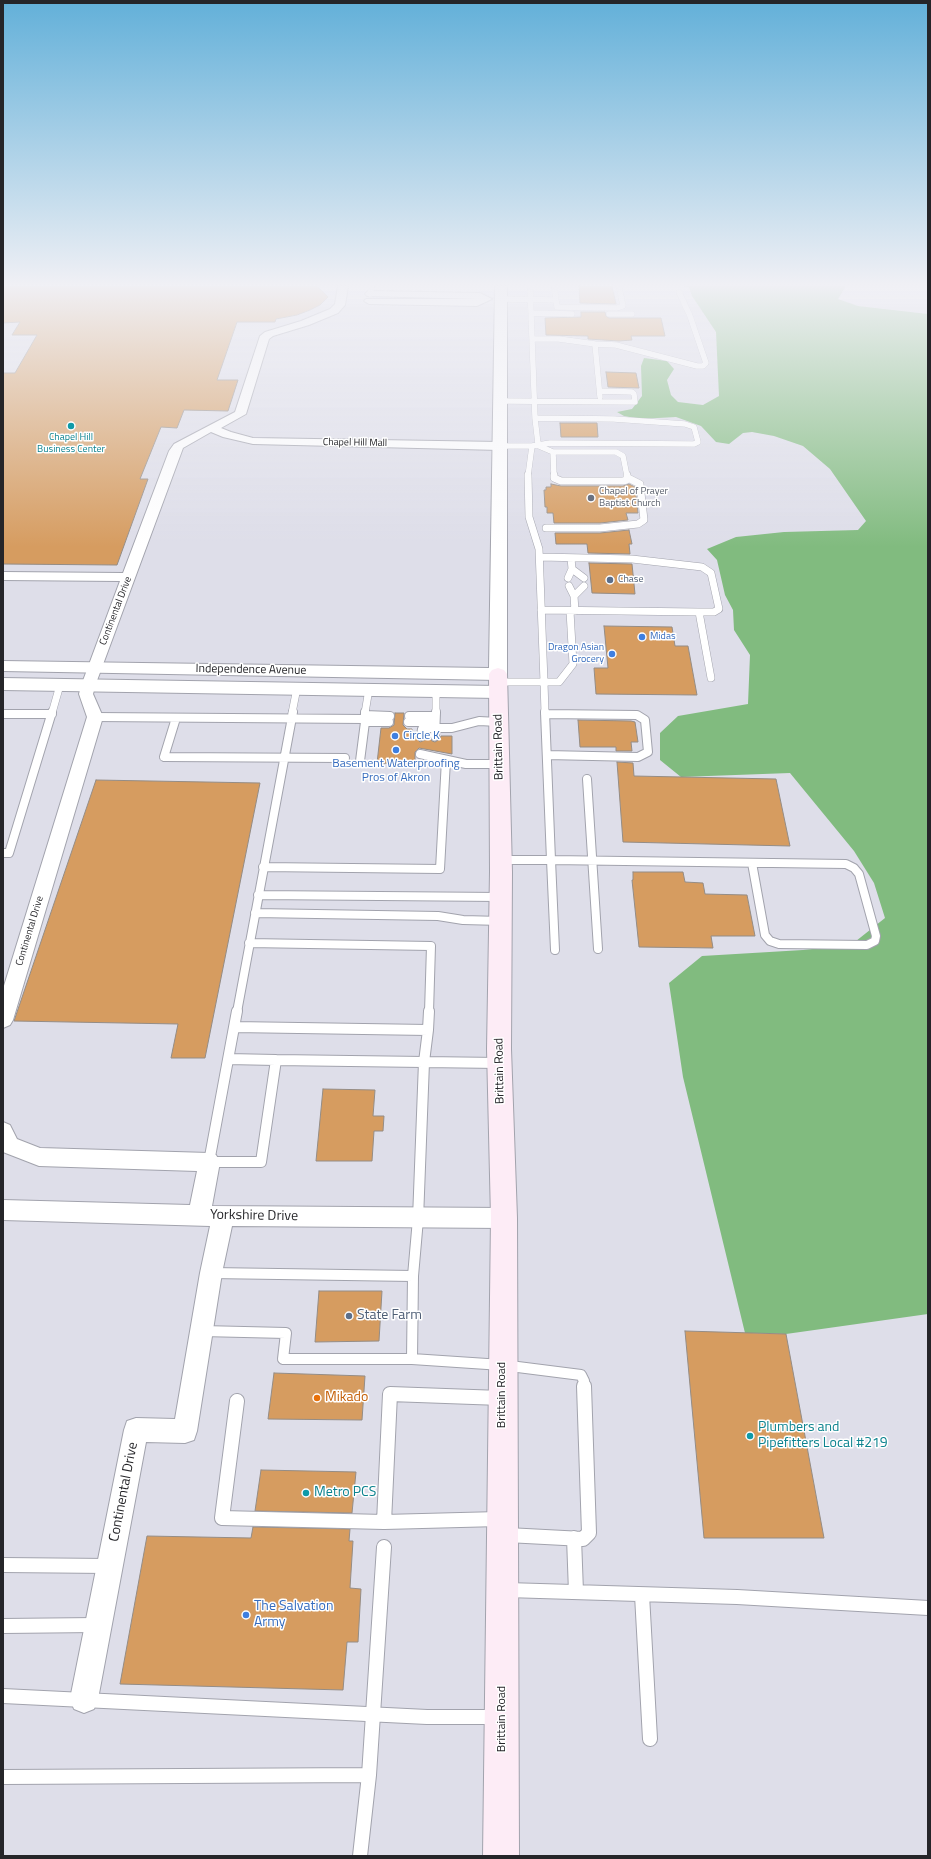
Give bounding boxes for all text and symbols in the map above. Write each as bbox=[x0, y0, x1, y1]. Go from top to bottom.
marker: Chapel Hill Business Center bbox=[66, 421, 76, 431]
place label: Chapel Hill Business Center bbox=[37, 432, 105, 456]
street label: Chapel Hill Mall bbox=[323, 436, 387, 450]
place label: Chapel of Prayer Baptist Church bbox=[599, 486, 668, 510]
marker: Chapel of Prayer Baptist Church bbox=[586, 493, 596, 503]
place label: Chase bbox=[618, 574, 644, 586]
street label: Continental Drive bbox=[97, 575, 135, 647]
marker: Chase bbox=[605, 575, 615, 585]
place label: Midas bbox=[650, 631, 676, 643]
marker: Midas bbox=[637, 632, 647, 642]
place label: Dragon Asian Grocery bbox=[548, 642, 604, 666]
marker: Dragon Asian Grocery bbox=[607, 649, 617, 659]
street label: Independence Avenue bbox=[195, 662, 307, 678]
street label: Brittain Road bbox=[491, 714, 507, 780]
place label: Circle K bbox=[403, 729, 440, 743]
marker: Circle K bbox=[390, 731, 400, 741]
marker: Basement Waterproofing Pros of Akron bbox=[391, 745, 401, 755]
place label: Basement Waterproofing Pros of Akron bbox=[332, 757, 460, 785]
street label: Continental Drive bbox=[14, 895, 46, 967]
street label: Brittain Road bbox=[492, 1038, 508, 1104]
street label: Yorkshire Drive bbox=[210, 1207, 298, 1225]
place label: State Farm bbox=[357, 1308, 422, 1324]
marker: State Farm bbox=[344, 1311, 354, 1321]
street label: Brittain Road bbox=[495, 1362, 509, 1428]
place label: Mikado bbox=[325, 1390, 368, 1406]
marker: Mikado bbox=[312, 1393, 322, 1403]
place label: Plumbers and Pipefitters Local #219 bbox=[758, 1420, 888, 1452]
marker: Plumbers and Pipefitters Local #219 bbox=[745, 1431, 755, 1441]
street label: Continental Drive bbox=[106, 1441, 142, 1543]
place label: Metro PCS bbox=[314, 1485, 376, 1501]
marker: Metro PCS bbox=[301, 1488, 311, 1498]
place label: The Salvation Army bbox=[254, 1599, 333, 1632]
marker: The Salvation Army bbox=[241, 1610, 251, 1620]
street label: Brittain Road bbox=[495, 1686, 509, 1752]

